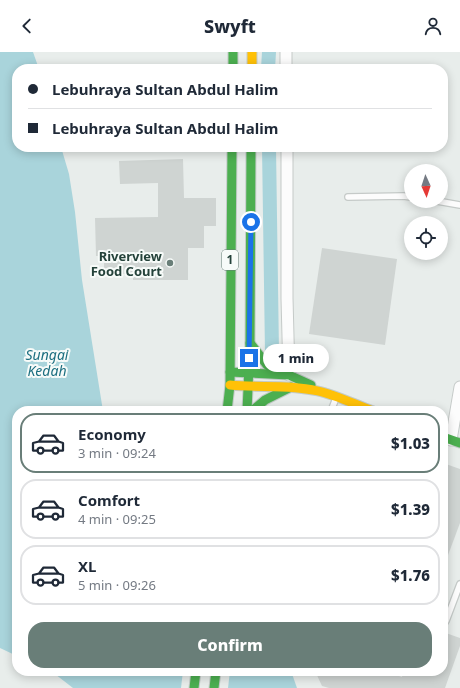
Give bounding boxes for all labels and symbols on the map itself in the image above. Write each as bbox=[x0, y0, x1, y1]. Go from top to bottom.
north arrow bbox=[404, 164, 448, 208]
route start bbox=[242, 213, 260, 231]
place label: Riverview Food Court bbox=[91, 247, 162, 280]
road number: 1 bbox=[222, 250, 238, 270]
marker: Riverview Food Court bbox=[165, 258, 175, 268]
callout: 1 min bbox=[263, 344, 329, 372]
water label: Sungai Kedah bbox=[26, 345, 69, 380]
route end bbox=[240, 349, 258, 367]

